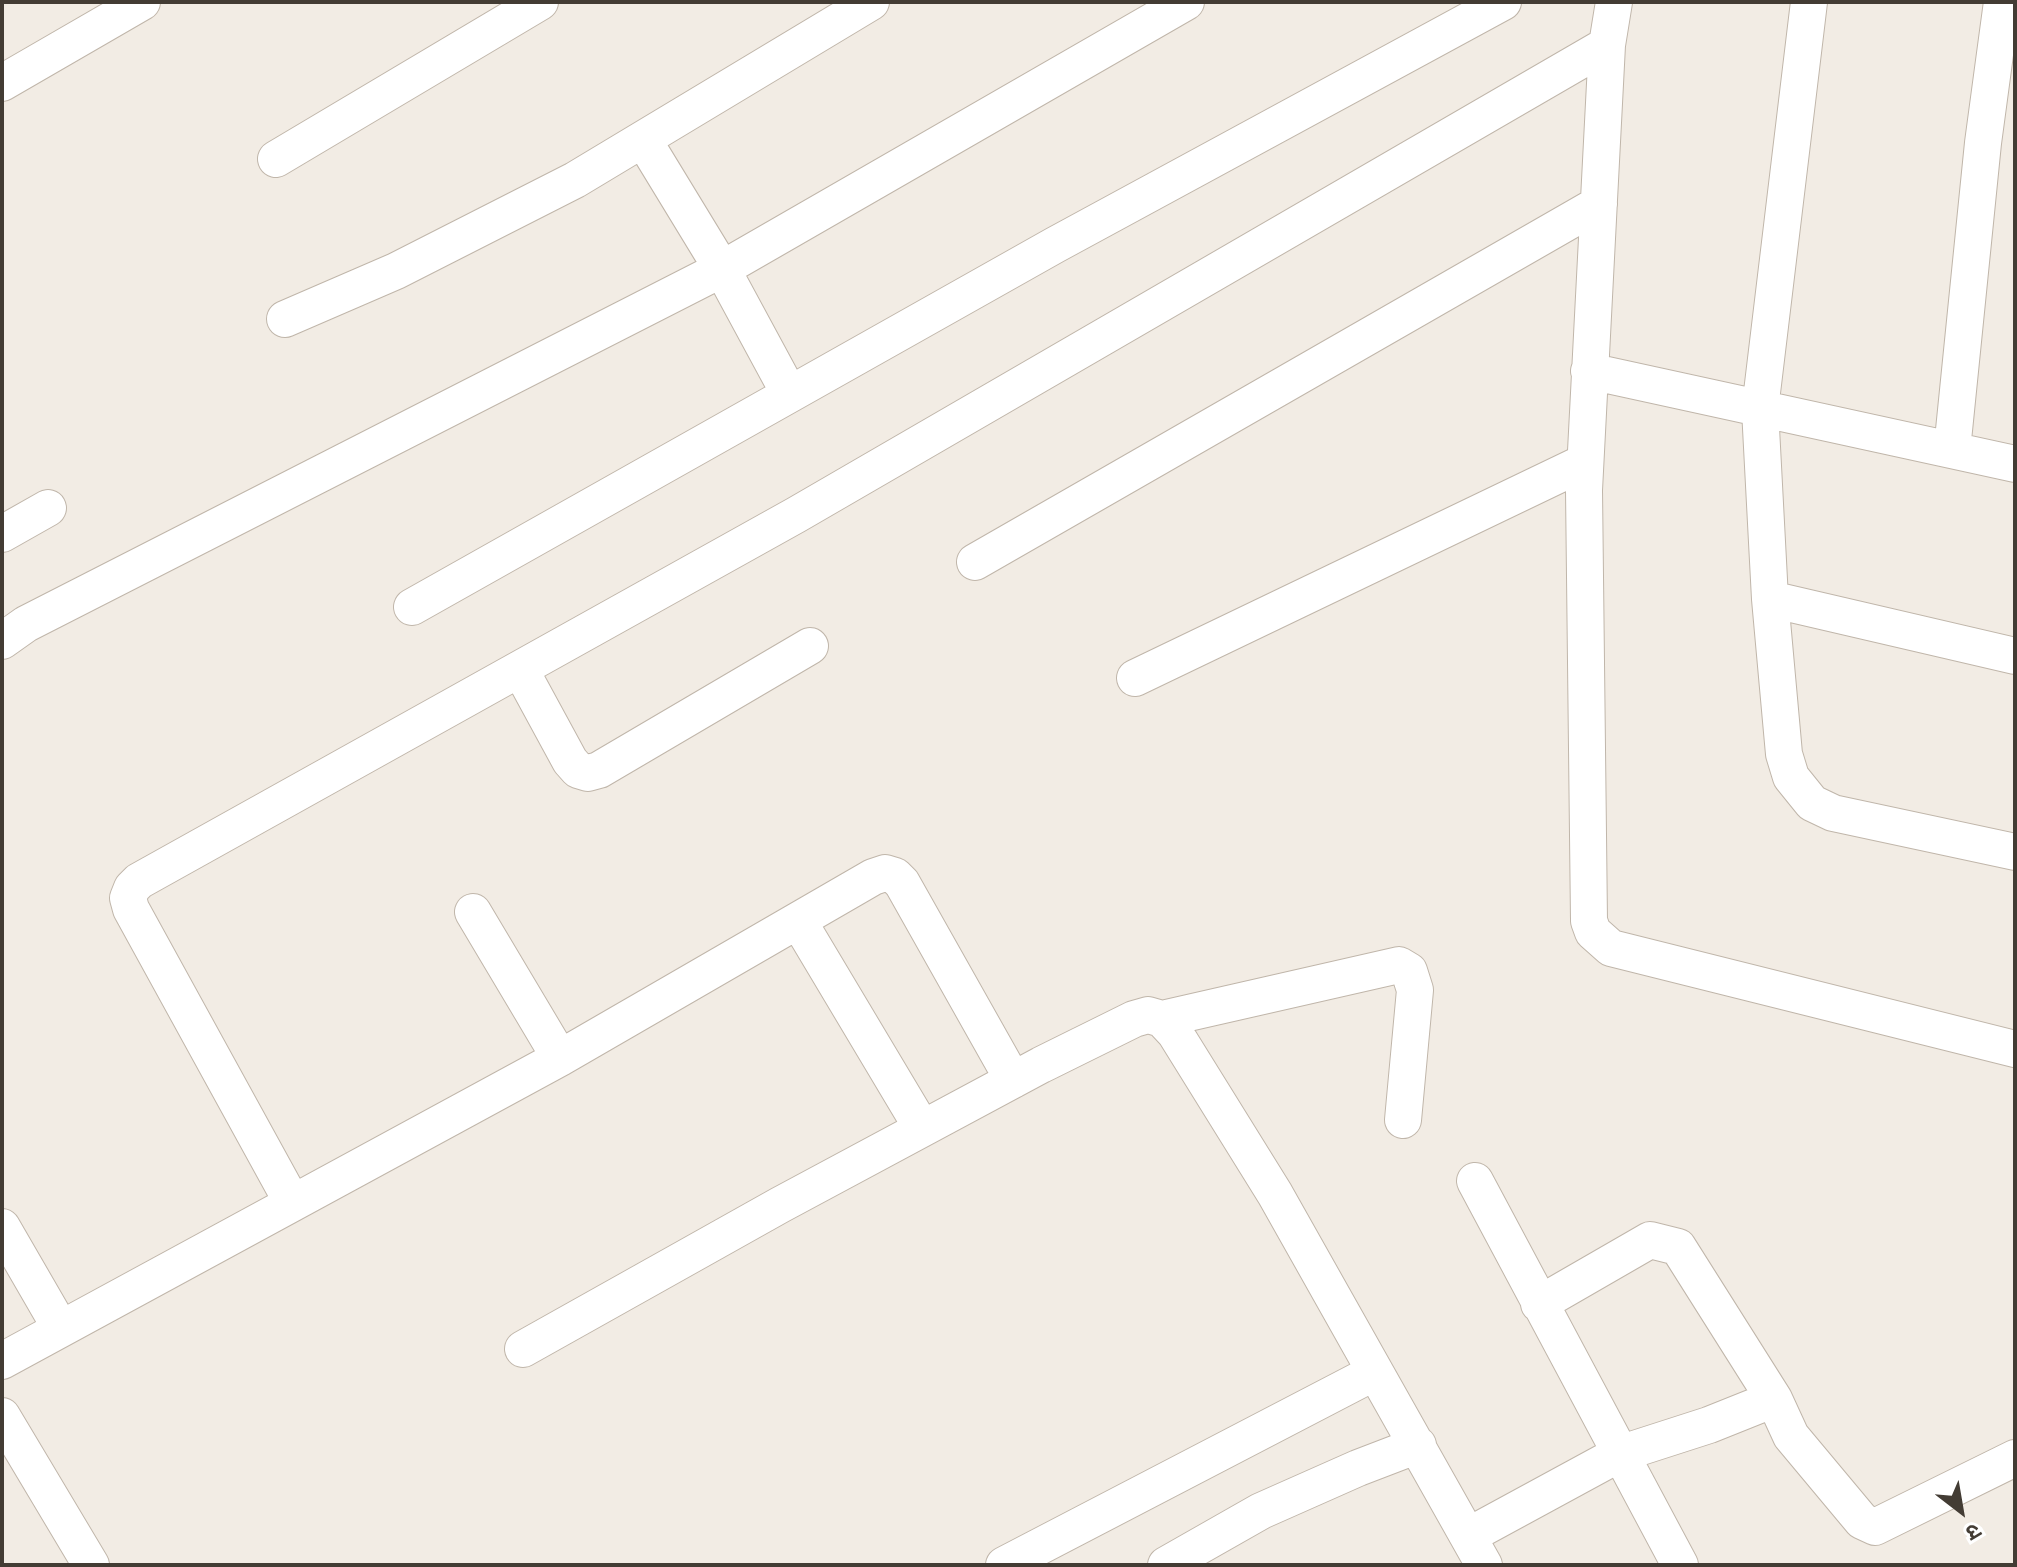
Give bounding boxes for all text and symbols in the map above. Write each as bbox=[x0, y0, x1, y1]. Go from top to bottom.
north arrow bbox=[1921, 1471, 2001, 1551]
text: उ bbox=[1962, 1518, 1986, 1546]

